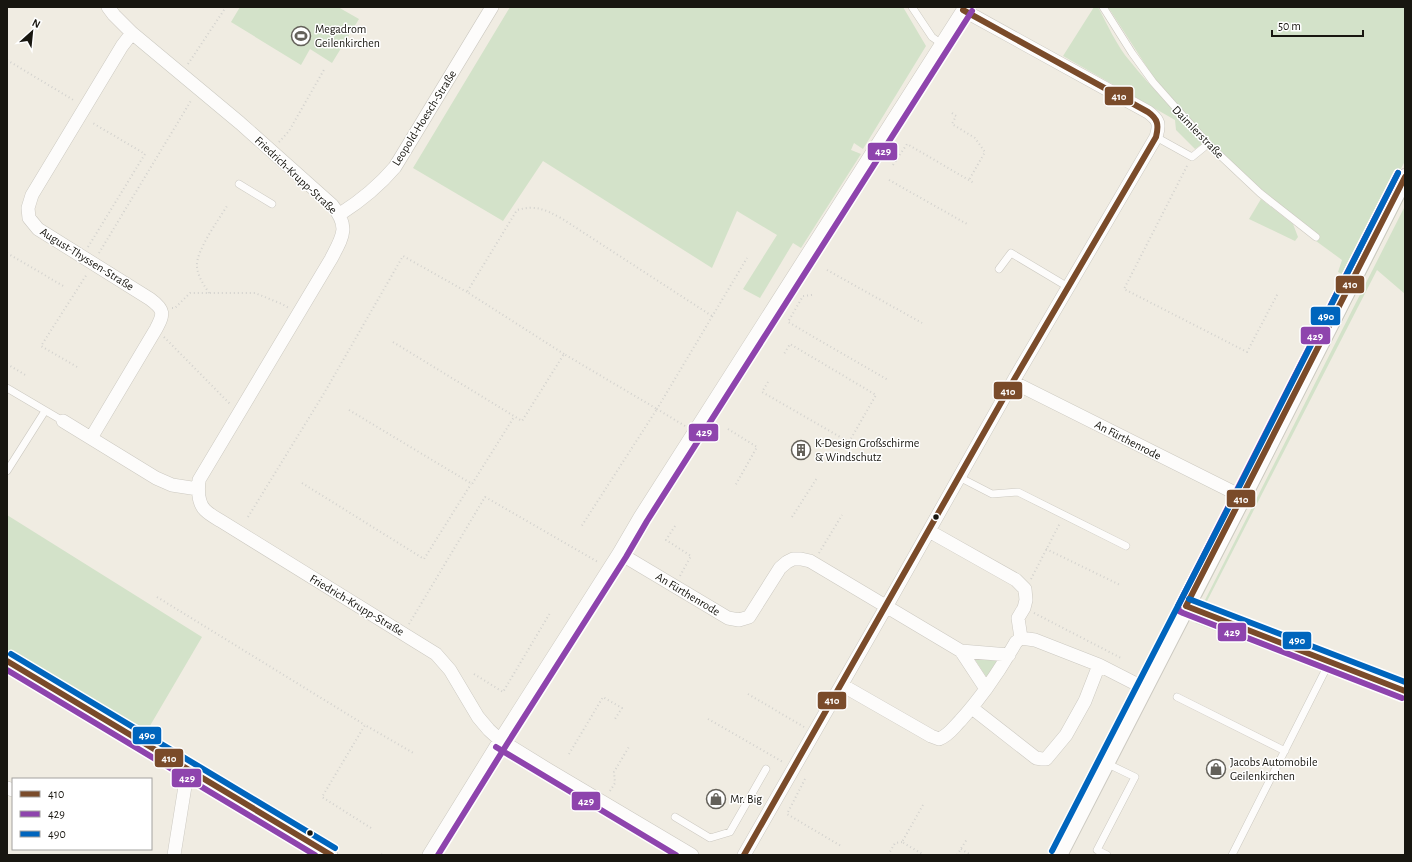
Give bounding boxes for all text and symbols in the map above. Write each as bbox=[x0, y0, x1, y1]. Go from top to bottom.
north arrow bbox=[12, 12, 52, 52]
scale bar bbox=[1272, 12, 1363, 38]
text: N bbox=[30, 17, 42, 30]
text: 50 m bbox=[1278, 20, 1301, 32]
place label: Megadrom Geilenkirchen bbox=[315, 23, 380, 49]
sports icon: Megadrom Geilenkirchen bbox=[290, 25, 312, 47]
street label: Leopold-Hoesch-Straße bbox=[390, 68, 458, 168]
line badge: 410 bbox=[1104, 86, 1134, 106]
text: 410 bbox=[1111, 91, 1127, 102]
street label: Daimlerstraße bbox=[1170, 103, 1226, 161]
street label: Friedrich-Krupp-Straße bbox=[253, 134, 339, 216]
line badge: 429 bbox=[867, 142, 898, 161]
text: 429 bbox=[875, 146, 891, 157]
street label: August-Thyssen-Straße bbox=[38, 225, 136, 294]
line badge: 410 bbox=[1335, 275, 1365, 294]
text: 410 bbox=[1342, 279, 1358, 290]
line badge: 490 bbox=[1310, 306, 1341, 326]
text: 490 bbox=[1318, 311, 1335, 322]
line badge: 429 bbox=[1300, 326, 1331, 345]
text: 429 bbox=[1307, 331, 1323, 342]
line badge: 410 bbox=[993, 381, 1023, 400]
text: 410 bbox=[1000, 386, 1016, 397]
street label: An Fürthenrode bbox=[1093, 418, 1163, 462]
line badge: 429 bbox=[688, 423, 719, 442]
text: 429 bbox=[696, 427, 712, 438]
place label: K-Design Großschirme & Windschutz bbox=[815, 437, 919, 463]
building icon: K-Design Großschirme & Windschutz bbox=[790, 439, 812, 461]
line badge: 410 bbox=[1226, 489, 1256, 508]
text: 410 bbox=[1233, 494, 1249, 505]
unlabelled marker bbox=[931, 512, 941, 522]
street label: An Fürthenrode bbox=[654, 570, 722, 618]
street label: Friedrich-Krupp-Straße bbox=[308, 572, 406, 638]
line badge: 429 bbox=[1217, 622, 1247, 642]
text: 429 bbox=[1224, 627, 1240, 638]
line badge: 490 bbox=[1282, 631, 1312, 650]
text: 490 bbox=[1289, 635, 1306, 646]
line badge: 410 bbox=[817, 691, 847, 710]
text: 410 bbox=[824, 695, 840, 706]
line badge: 490 bbox=[132, 726, 162, 745]
text: 490 bbox=[139, 730, 156, 741]
line badge: 410 bbox=[154, 748, 184, 768]
text: 410 bbox=[161, 753, 177, 764]
place label: Jacobs Automobile Geilenkirchen bbox=[1230, 756, 1317, 782]
shop icon: Jacobs Automobile Geilenkirchen bbox=[1205, 758, 1227, 780]
line badge: 429 bbox=[171, 768, 202, 788]
text: 429 bbox=[179, 773, 195, 784]
legend bbox=[12, 778, 152, 850]
text: 410 bbox=[48, 788, 64, 800]
shop icon: Mr. Big bbox=[705, 788, 727, 810]
line badge: 429 bbox=[571, 791, 601, 811]
place label: Mr. Big bbox=[730, 793, 762, 805]
text: 429 bbox=[578, 796, 594, 807]
text: 429 bbox=[48, 808, 65, 820]
text: 490 bbox=[48, 828, 66, 840]
unlabelled marker bbox=[305, 828, 315, 838]

